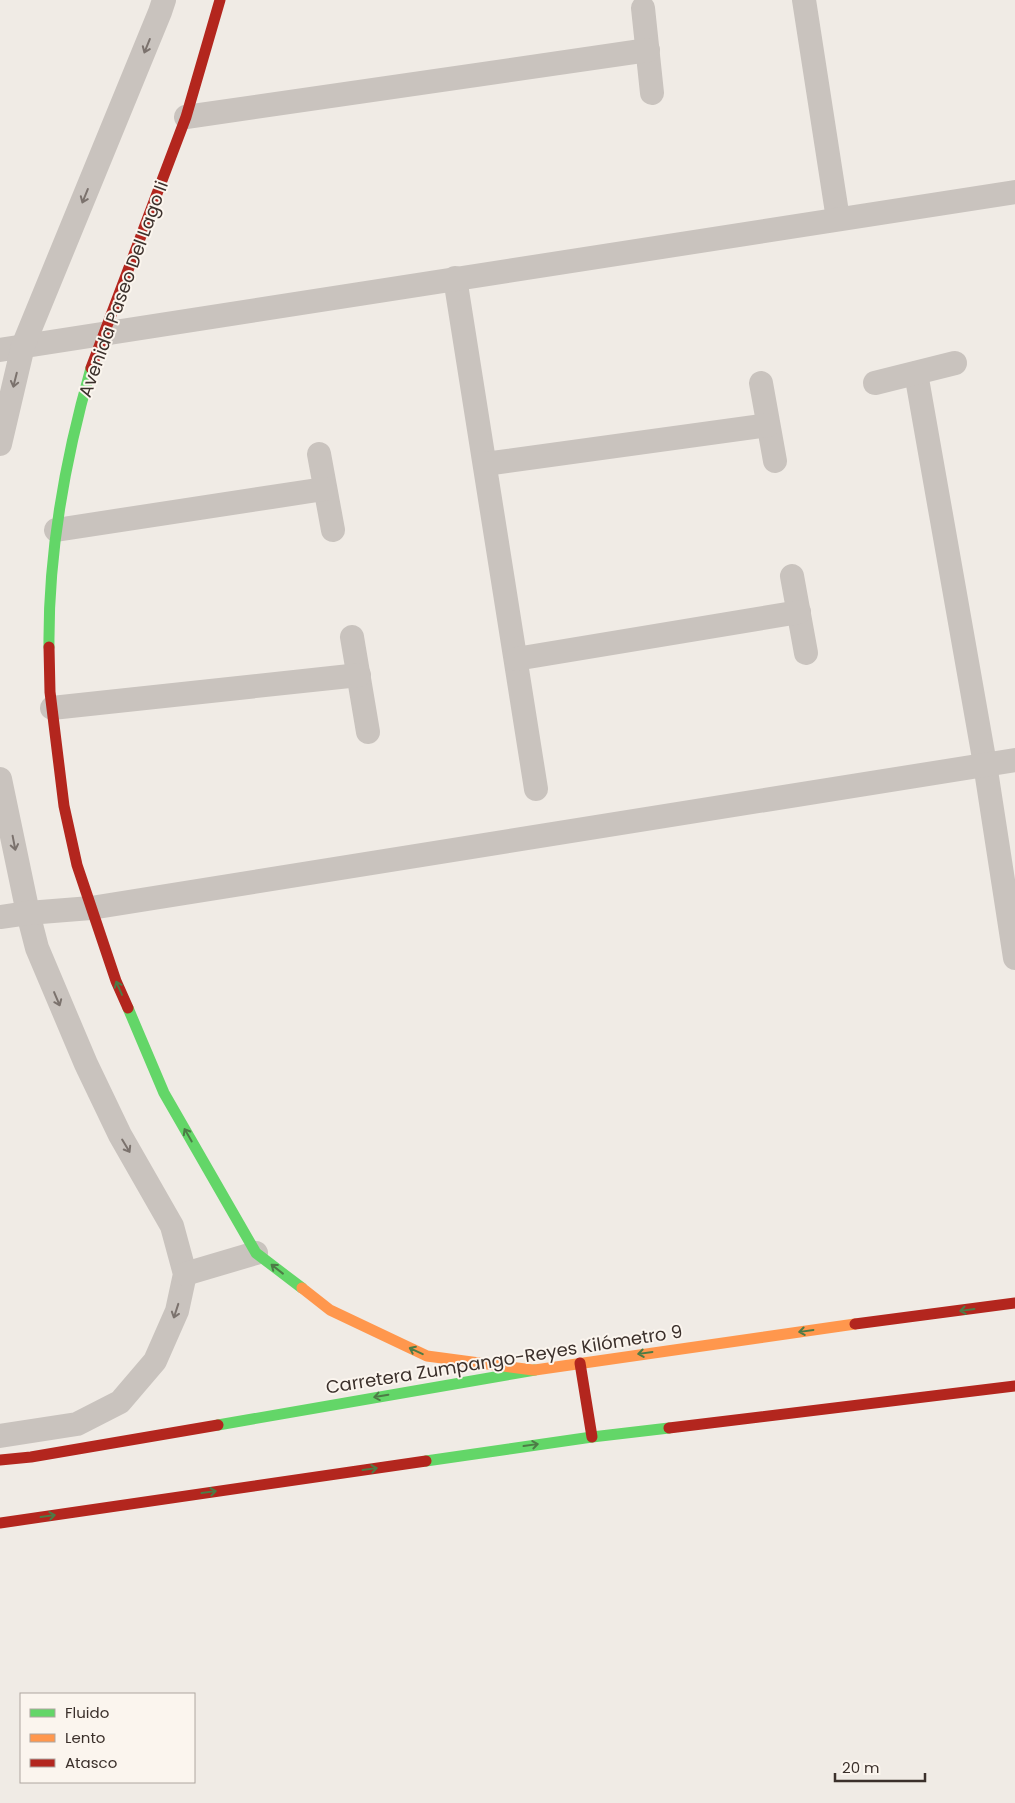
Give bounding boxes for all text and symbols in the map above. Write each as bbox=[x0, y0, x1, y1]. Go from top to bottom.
one-way arrow bbox=[141, 38, 150, 53]
street label: Avenida Paseo Del Lago Ii bbox=[72, 177, 174, 401]
one-way arrow bbox=[80, 188, 89, 203]
one-way arrow bbox=[10, 372, 19, 388]
one-way arrow bbox=[9, 835, 19, 851]
one-way arrow bbox=[113, 981, 123, 996]
one-way arrow bbox=[53, 991, 63, 1006]
one-way arrow bbox=[183, 1127, 193, 1142]
one-way arrow bbox=[122, 1139, 132, 1153]
one-way arrow bbox=[270, 1263, 283, 1274]
one-way arrow bbox=[171, 1303, 181, 1319]
one-way arrow bbox=[959, 1305, 975, 1315]
street label: Carretera Zumpango-Reyes Kilómetro 9 bbox=[324, 1318, 684, 1400]
one-way arrow bbox=[798, 1326, 814, 1336]
one-way arrow bbox=[409, 1346, 424, 1355]
one-way arrow bbox=[637, 1349, 653, 1359]
one-way arrow bbox=[373, 1392, 389, 1402]
one-way arrow bbox=[522, 1440, 538, 1450]
one-way arrow bbox=[362, 1464, 378, 1474]
one-way arrow bbox=[201, 1487, 217, 1497]
one-way arrow bbox=[40, 1510, 56, 1520]
legend bbox=[20, 1693, 195, 1783]
text: Fluido bbox=[65, 1702, 109, 1723]
text: Lento bbox=[65, 1727, 105, 1748]
scale bar bbox=[835, 1750, 925, 1782]
text: Atasco bbox=[65, 1752, 117, 1773]
text: 20 m bbox=[842, 1757, 880, 1778]

